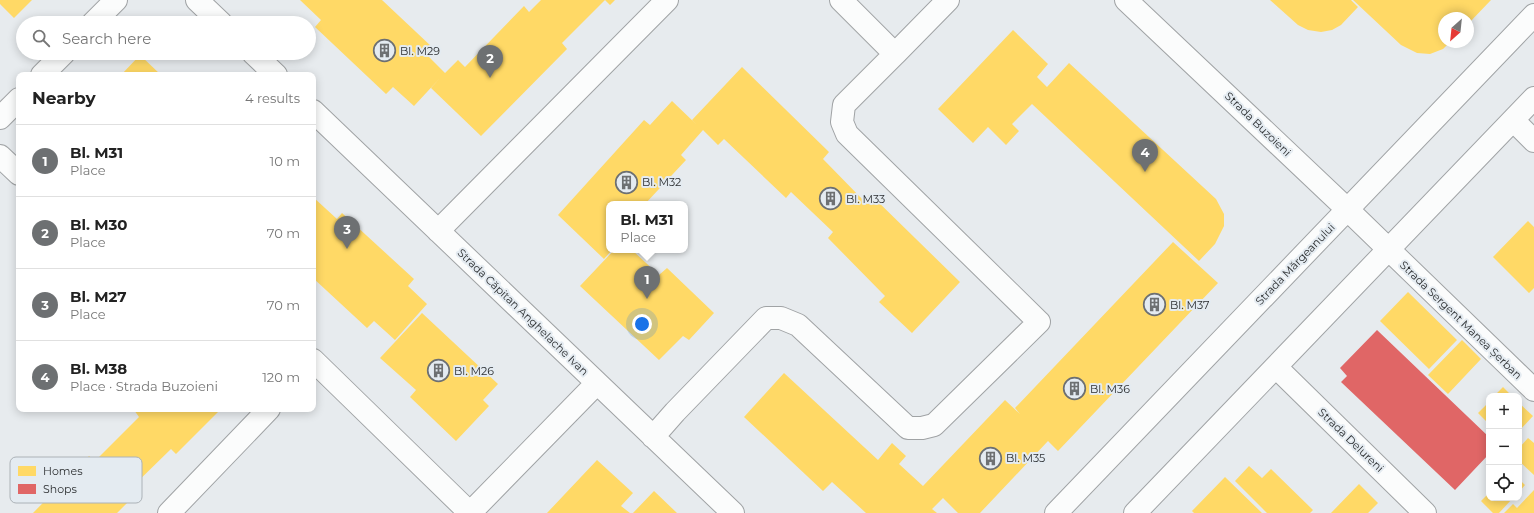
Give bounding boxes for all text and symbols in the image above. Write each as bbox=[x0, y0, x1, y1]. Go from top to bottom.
north arrow bbox=[1438, 12, 1474, 48]
search box bbox=[16, 16, 316, 60]
icon: search bbox=[30, 27, 52, 49]
text: Search here bbox=[62, 29, 151, 48]
building icon: Bl. M29 bbox=[372, 38, 398, 64]
place label: Bl. M29 bbox=[400, 44, 440, 58]
pin: 2 bbox=[477, 45, 503, 78]
text: Nearby bbox=[32, 88, 96, 108]
street label: Strada Buzoieni bbox=[1222, 89, 1294, 159]
text: 4 results bbox=[245, 90, 300, 106]
pin: 4 bbox=[1132, 139, 1158, 172]
text: Bl. M31 bbox=[70, 143, 123, 162]
text: 1 bbox=[42, 153, 48, 169]
text: 10 m bbox=[270, 153, 300, 169]
text: Place bbox=[70, 162, 106, 178]
building icon: Bl. M32 bbox=[613, 169, 639, 195]
place label: Bl. M32 bbox=[642, 175, 681, 189]
building icon: Bl. M33 bbox=[818, 186, 844, 212]
place label: Bl. M33 bbox=[846, 192, 885, 206]
popup bbox=[606, 201, 688, 253]
text: Bl. M31 bbox=[620, 210, 674, 229]
text: Bl. M30 bbox=[70, 215, 128, 234]
pin: 3 bbox=[334, 216, 360, 249]
street label: Strada Mărgeanului bbox=[1252, 220, 1338, 308]
text: 2 bbox=[41, 225, 49, 241]
text: 70 m bbox=[267, 225, 300, 241]
text: Place bbox=[620, 229, 656, 245]
text: Place bbox=[70, 234, 106, 250]
street label: Strada Căpitan Anghelache Ivan bbox=[455, 246, 591, 378]
street label: Strada Sergent Manea Șerban bbox=[1397, 258, 1525, 382]
pin: 1 bbox=[634, 266, 660, 299]
text: Bl. M27 bbox=[70, 287, 127, 306]
building icon: Bl. M37 bbox=[1142, 292, 1168, 318]
text: 3 bbox=[41, 297, 49, 313]
text: 70 m bbox=[267, 297, 300, 313]
place label: Bl. M37 bbox=[1170, 298, 1210, 312]
text: Place bbox=[70, 306, 106, 322]
your location bbox=[632, 314, 652, 334]
building icon: Bl. M26 bbox=[426, 358, 452, 384]
text: Bl. M38 bbox=[70, 359, 127, 378]
place label: Bl. M26 bbox=[454, 364, 494, 378]
text: 4 bbox=[41, 369, 49, 385]
text: 120 m bbox=[262, 369, 300, 385]
building icon: Bl. M36 bbox=[1062, 376, 1088, 402]
text: Place · Strada Buzoieni bbox=[70, 378, 218, 394]
place label: Bl. M36 bbox=[1090, 382, 1130, 396]
map controls bbox=[1486, 393, 1522, 501]
button: + bbox=[1486, 393, 1522, 429]
street label: Strada Delureni bbox=[1315, 405, 1387, 475]
button: − bbox=[1486, 429, 1522, 465]
building icon: Bl. M35 bbox=[978, 445, 1004, 471]
place label: Bl. M35 bbox=[1006, 451, 1045, 465]
legend bbox=[10, 457, 142, 503]
text: Homes bbox=[43, 464, 83, 478]
button: locate bbox=[1486, 465, 1522, 501]
text: Shops bbox=[43, 482, 78, 496]

